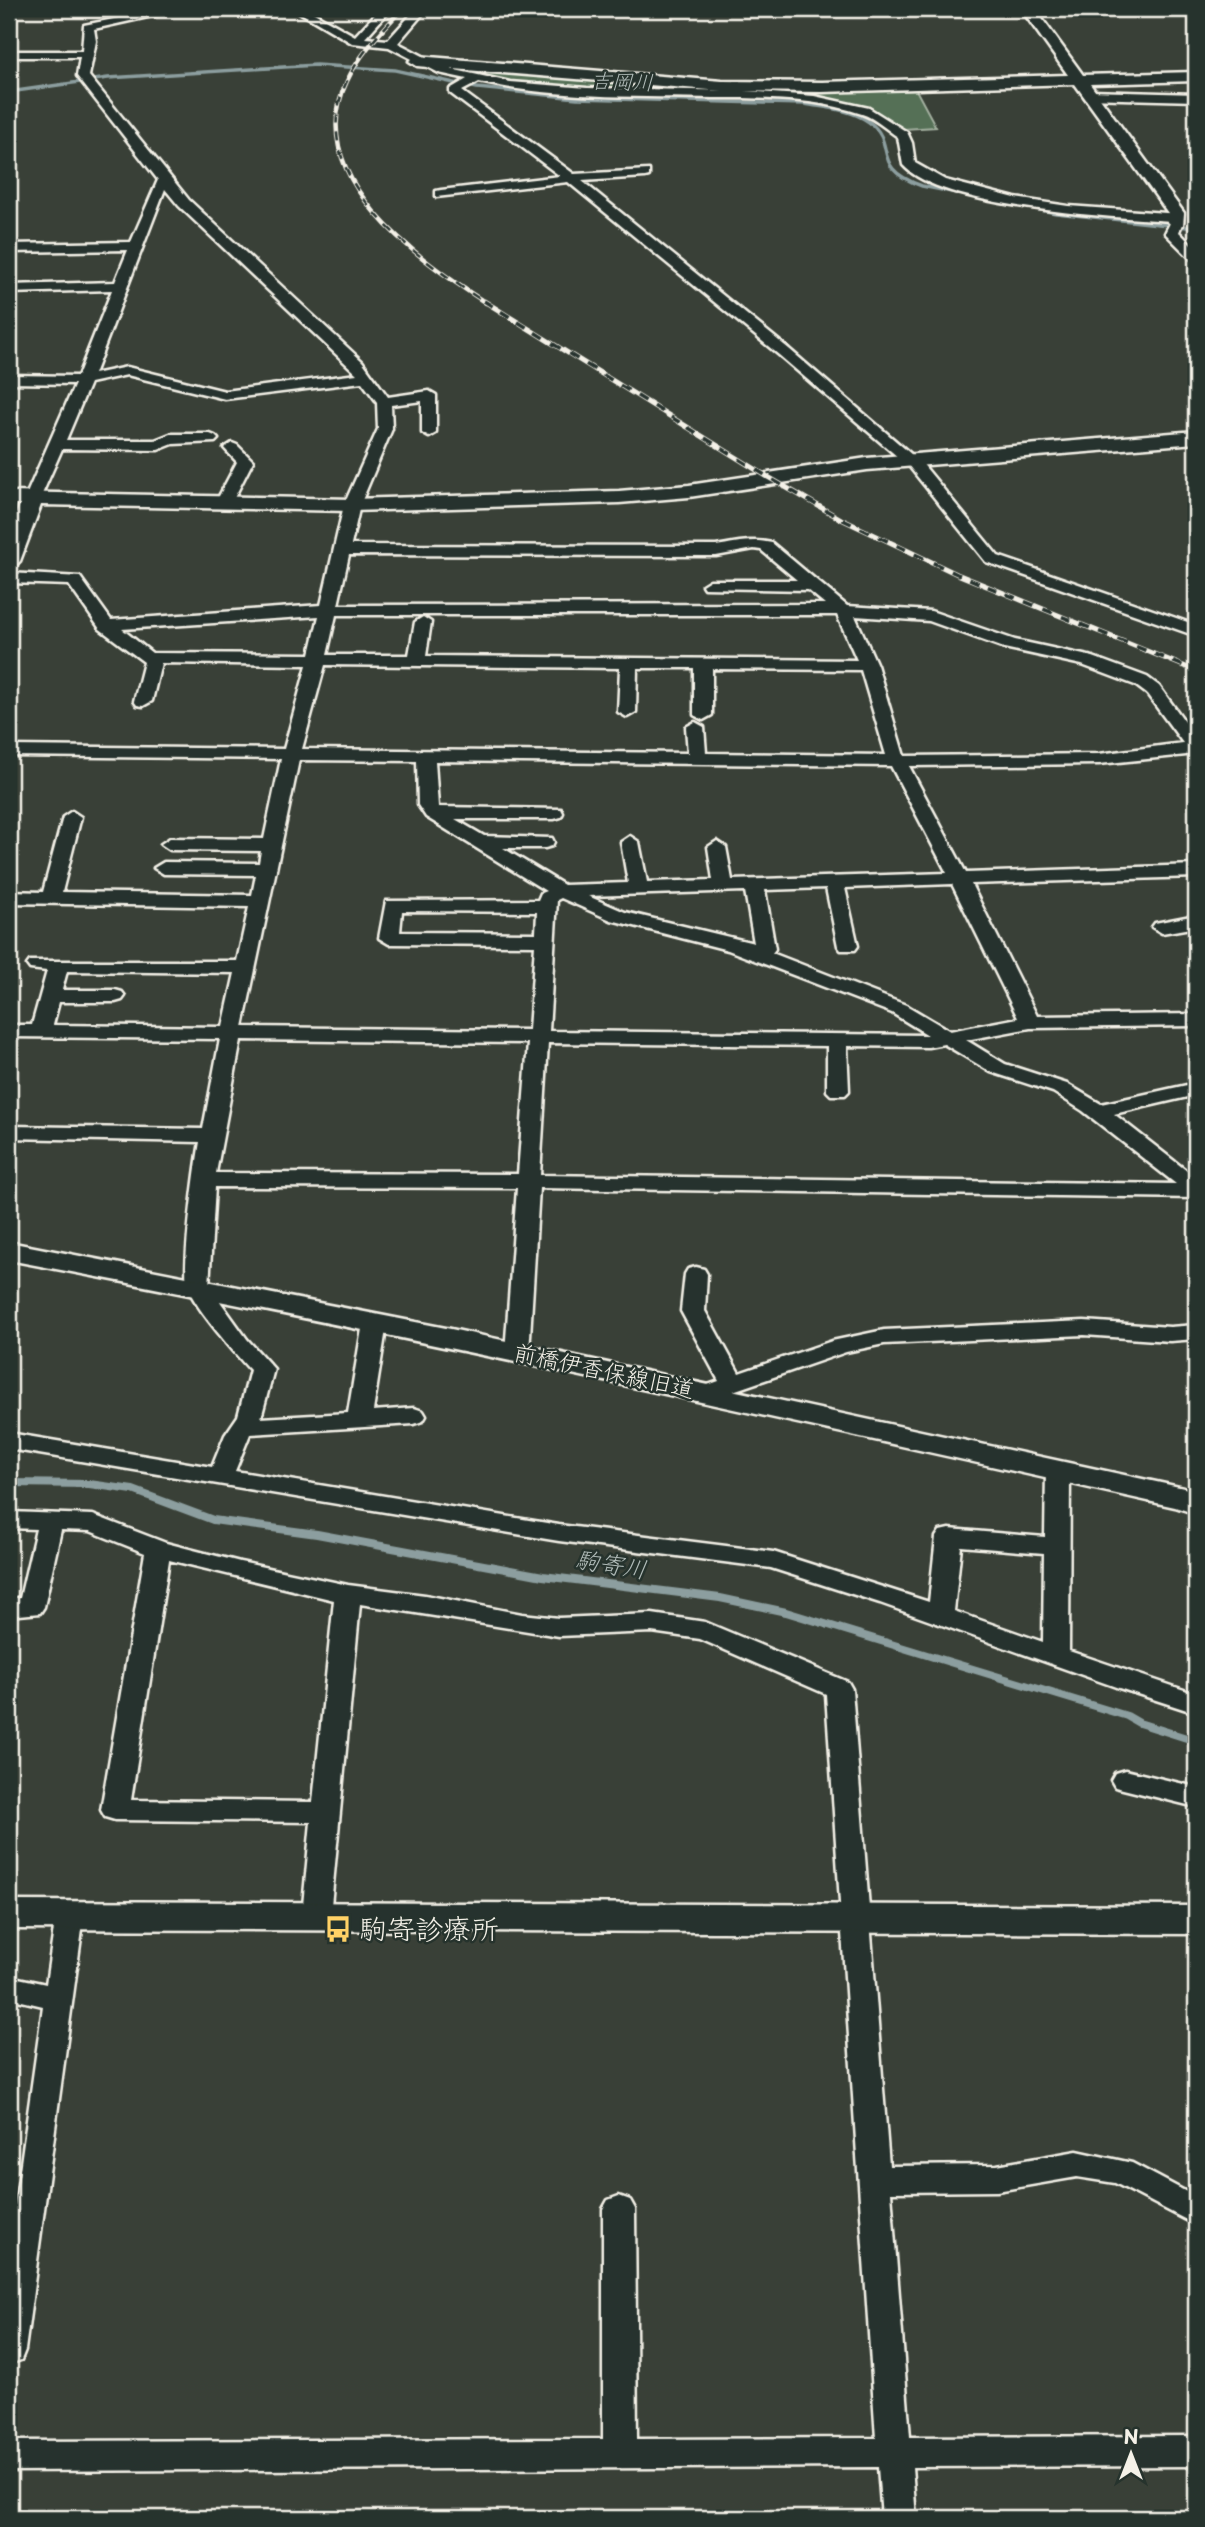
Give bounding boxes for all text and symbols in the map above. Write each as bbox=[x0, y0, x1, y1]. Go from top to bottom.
water label: 吉岡川 bbox=[590, 63, 654, 97]
street label: 前橋伊香保線旧道 bbox=[511, 1333, 698, 1406]
water label: 駒寄川 bbox=[573, 1540, 650, 1586]
place label: 駒寄診療所 bbox=[359, 1906, 499, 1949]
bus stop icon: 駒寄診療所 bbox=[323, 1914, 353, 1944]
north arrow bbox=[1096, 2418, 1166, 2488]
text: N bbox=[1123, 2422, 1139, 2450]

